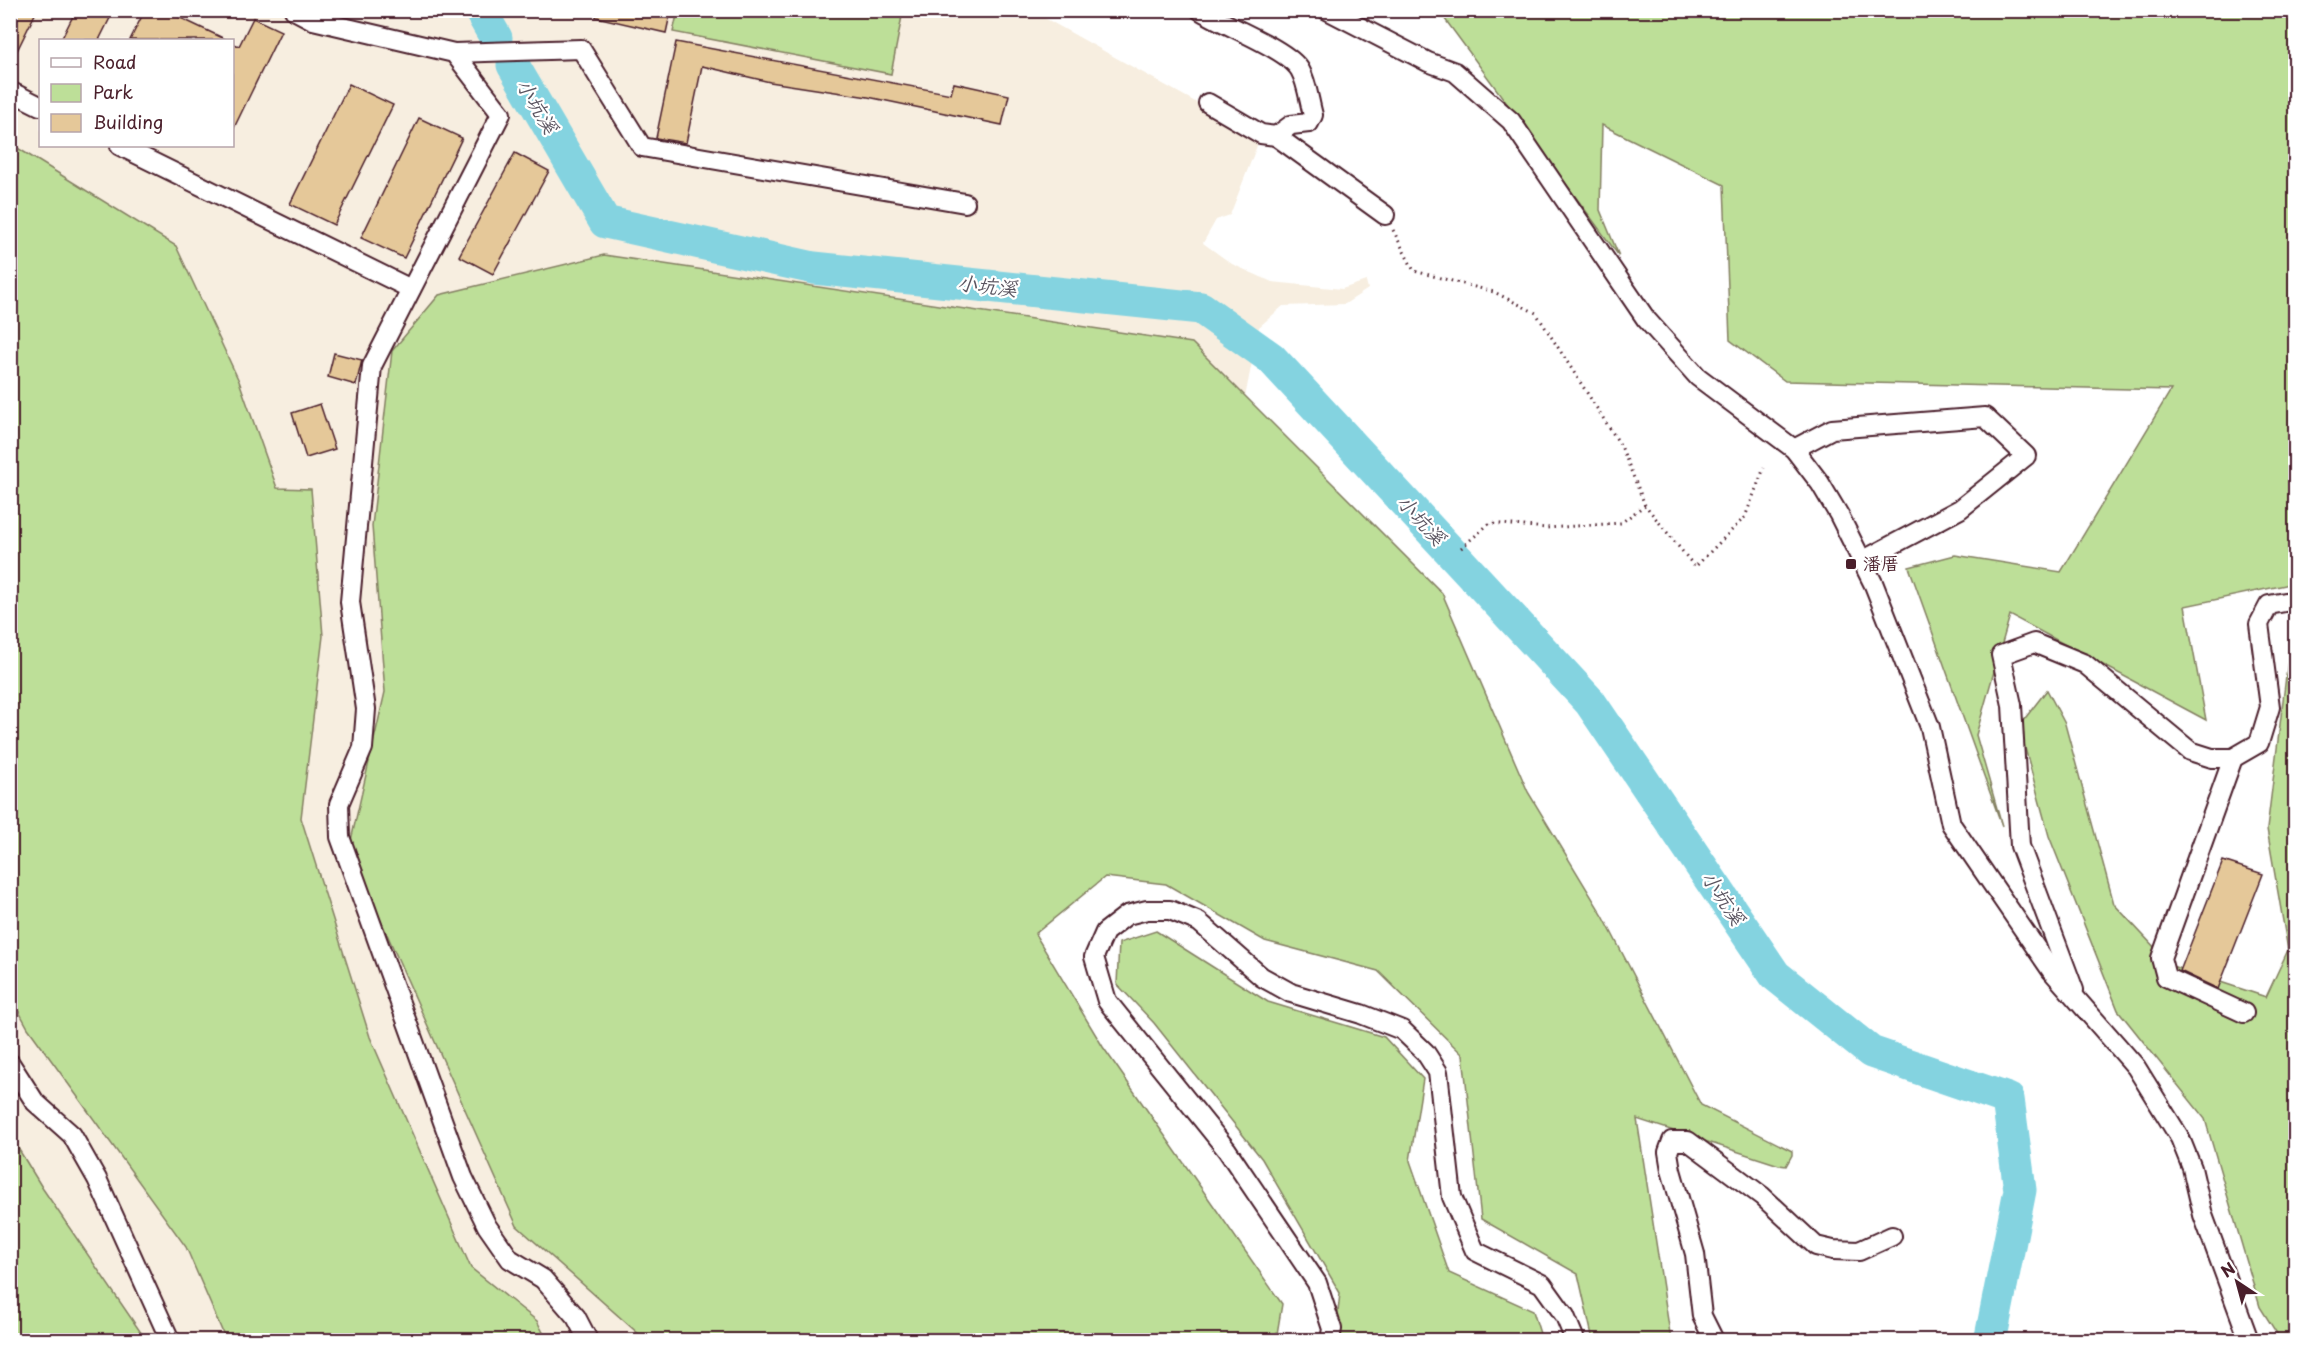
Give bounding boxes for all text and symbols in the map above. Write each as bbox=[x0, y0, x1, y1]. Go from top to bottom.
legend bbox=[39, 39, 234, 147]
text: Road bbox=[93, 48, 137, 75]
water label: 小坑溪 bbox=[510, 72, 567, 140]
text: Park bbox=[93, 78, 133, 105]
text: Building bbox=[93, 108, 163, 135]
water label: 小坑溪 bbox=[956, 267, 1020, 303]
water label: 小坑溪 bbox=[1390, 487, 1454, 552]
place label: 潘厝 bbox=[1863, 549, 1899, 576]
marker: 潘厝 bbox=[1844, 557, 1858, 571]
water label: 小坑溪 bbox=[1695, 864, 1754, 932]
north arrow bbox=[2207, 1252, 2267, 1312]
text: N bbox=[2215, 1256, 2240, 1282]

